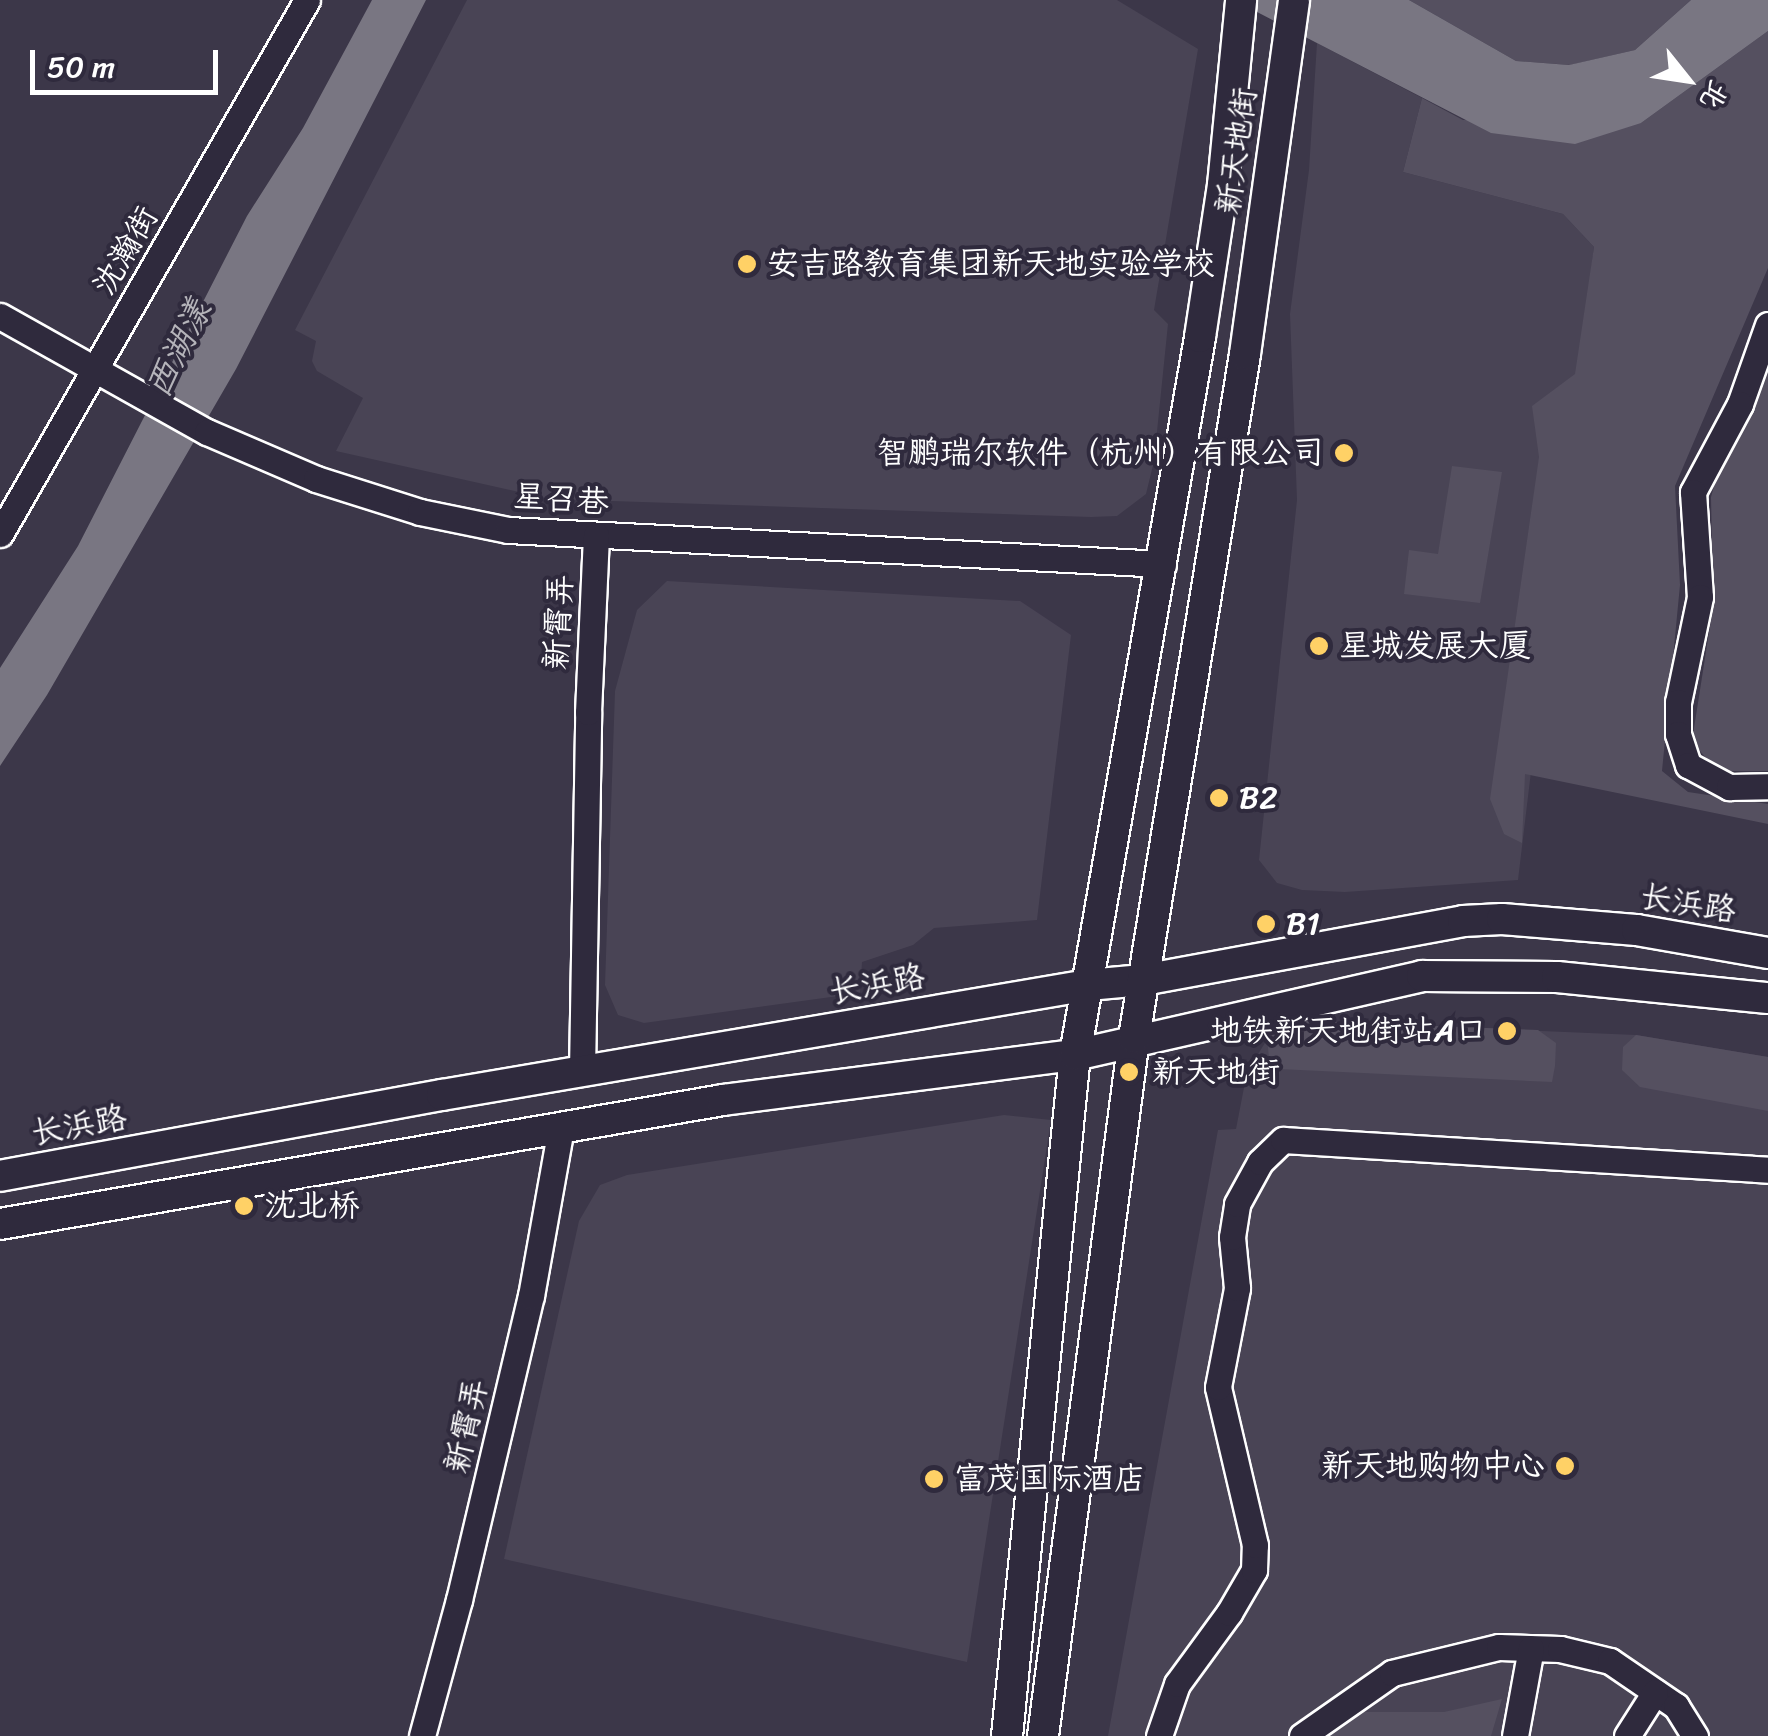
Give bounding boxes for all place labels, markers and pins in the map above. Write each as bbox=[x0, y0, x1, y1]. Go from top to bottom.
place label: 安吉路教育集团新天地实验学校 bbox=[767, 245, 1215, 283]
marker: 安吉路教育集团新天地实验学校 bbox=[736, 253, 758, 275]
place label: 智鹏瑞尔软件（杭州）有限公司 bbox=[876, 434, 1324, 472]
marker: 智鹏瑞尔软件（杭州）有限公司 bbox=[1333, 442, 1355, 464]
place label: 星城发展大厦 bbox=[1339, 627, 1531, 665]
marker: 星城发展大厦 bbox=[1308, 635, 1330, 657]
place label: B2 bbox=[1239, 779, 1278, 817]
marker: B2 bbox=[1208, 787, 1230, 809]
place label: B1 bbox=[1286, 905, 1320, 943]
marker: B1 bbox=[1255, 913, 1277, 935]
place label: 地铁新天地街站A口 bbox=[1210, 1012, 1487, 1050]
marker: 地铁新天地街站A口 bbox=[1496, 1020, 1518, 1042]
place label: 新天地街 bbox=[1152, 1053, 1280, 1091]
marker: 新天地街 bbox=[1116, 1059, 1142, 1085]
place label: 沈北桥 bbox=[264, 1187, 360, 1225]
marker: 沈北桥 bbox=[233, 1195, 255, 1217]
place label: 新天地购物中心 bbox=[1321, 1447, 1545, 1485]
marker: 新天地购物中心 bbox=[1554, 1455, 1576, 1477]
place label: 富茂国际酒店 bbox=[954, 1460, 1146, 1498]
marker: 富茂国际酒店 bbox=[923, 1468, 945, 1490]

